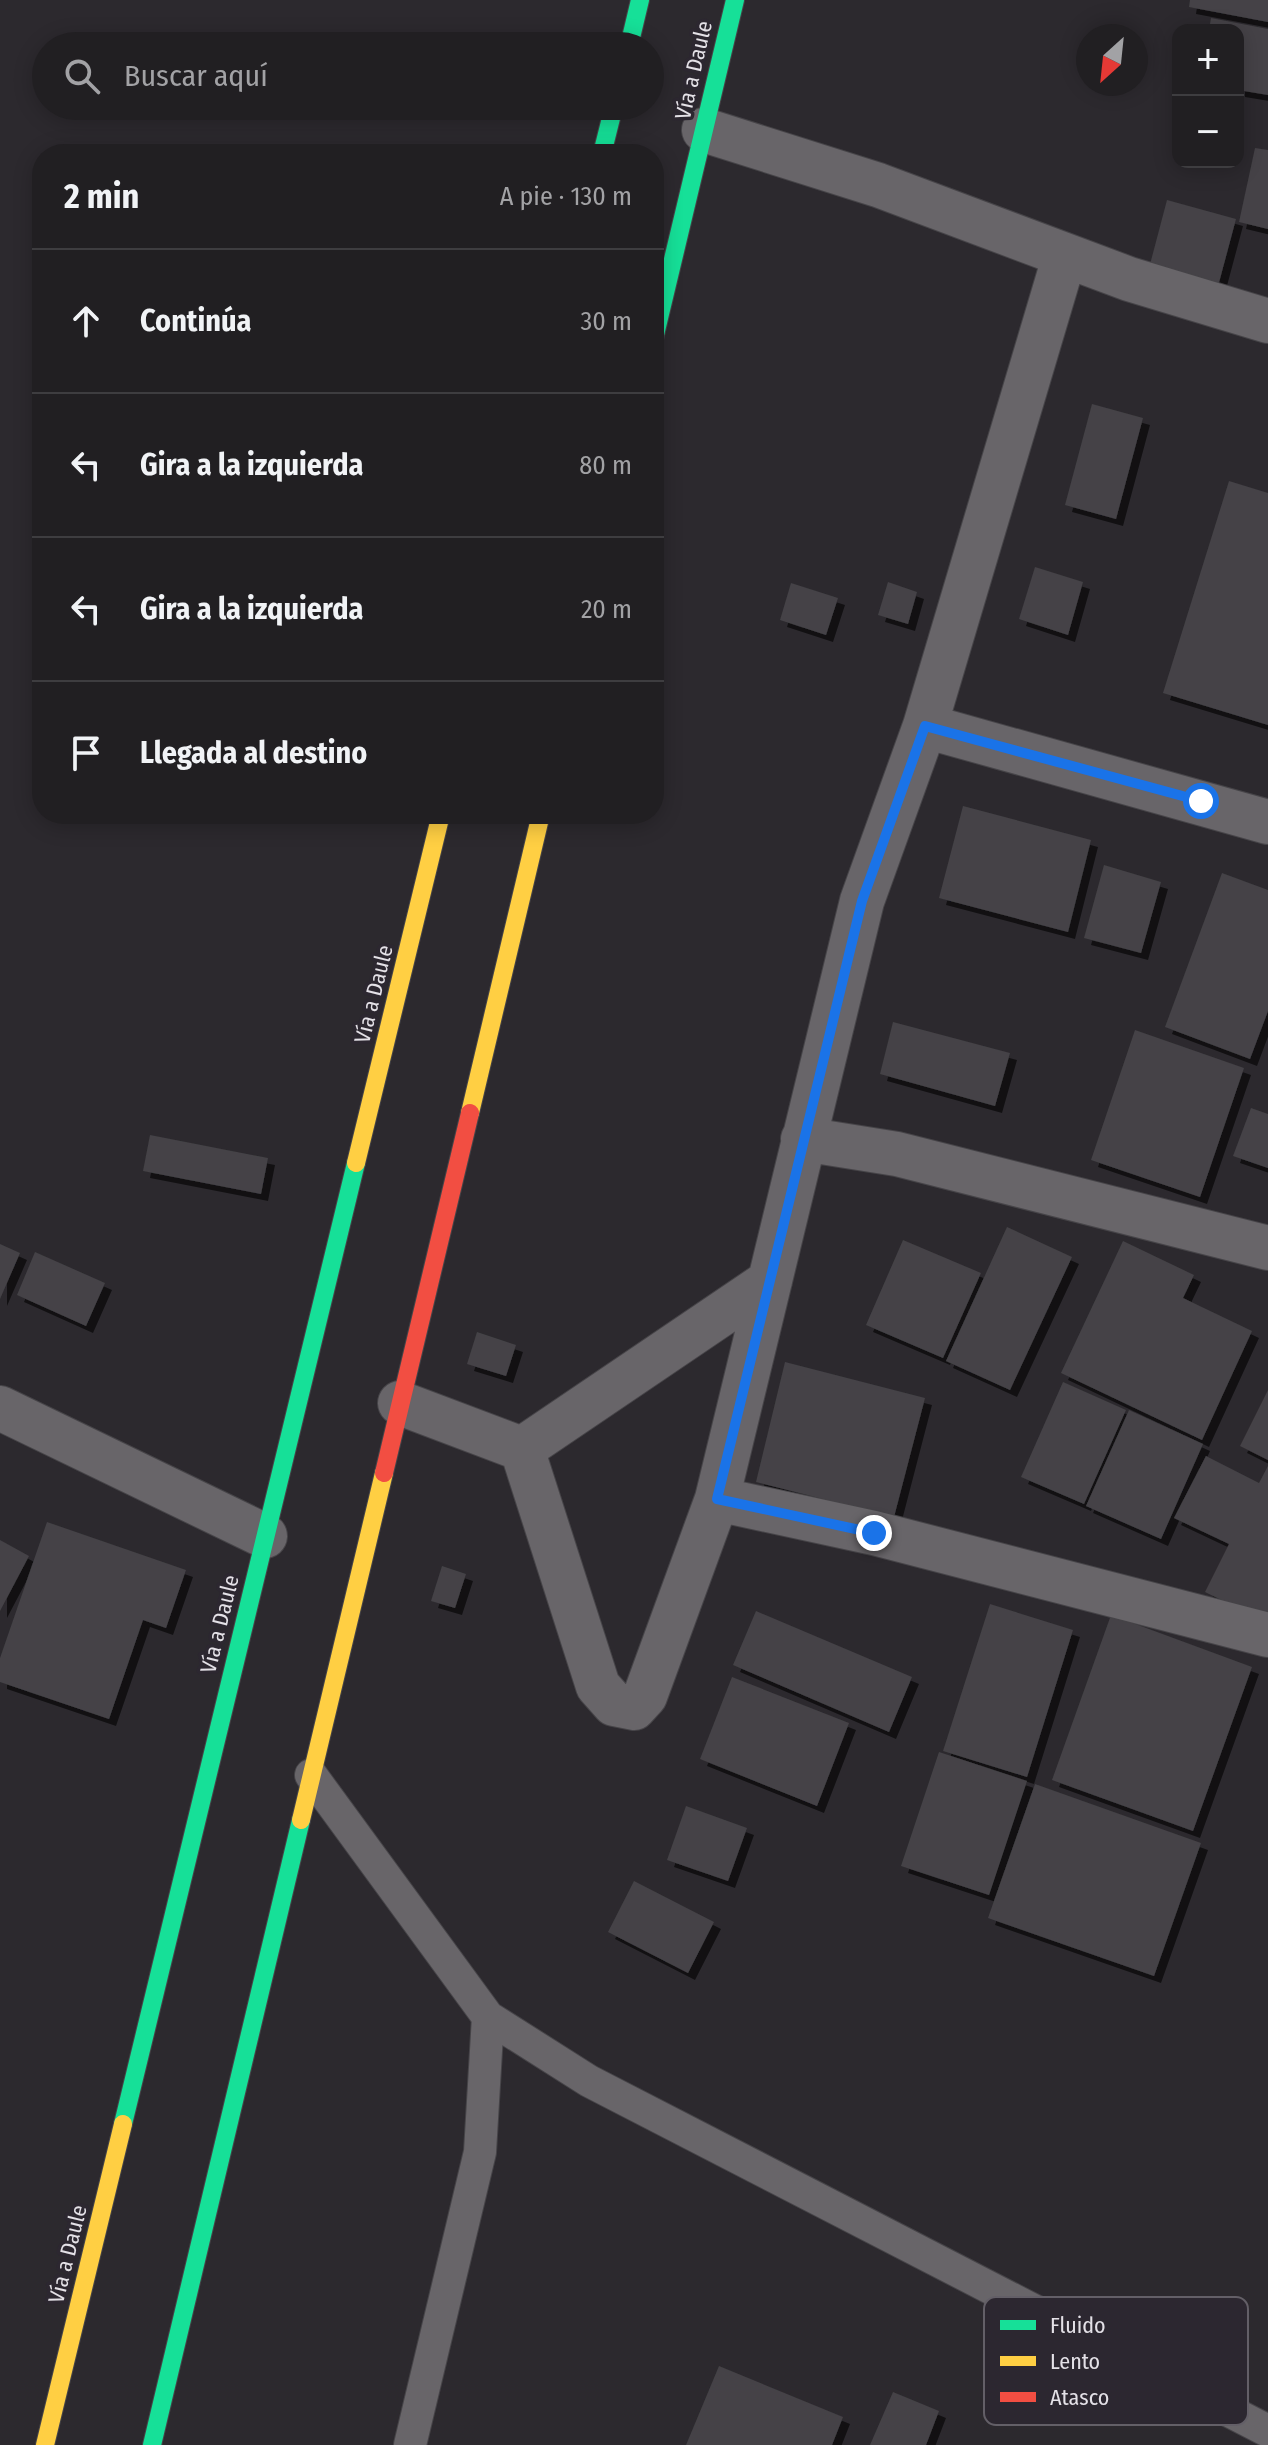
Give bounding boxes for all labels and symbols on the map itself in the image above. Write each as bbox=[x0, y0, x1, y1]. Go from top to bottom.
street label: Vía a Daule bbox=[669, 18, 718, 122]
north arrow bbox=[1076, 24, 1148, 96]
route start bbox=[1183, 783, 1219, 819]
street label: Vía a Daule bbox=[348, 942, 399, 1046]
route end bbox=[856, 1515, 892, 1551]
street label: Vía a Daule bbox=[194, 1572, 245, 1676]
street label: Vía a Daule bbox=[42, 2202, 93, 2306]
legend bbox=[984, 2297, 1248, 2425]
text: Fluido bbox=[1050, 2312, 1106, 2339]
text: Lento bbox=[1050, 2348, 1100, 2375]
text: Atasco bbox=[1050, 2384, 1109, 2411]

